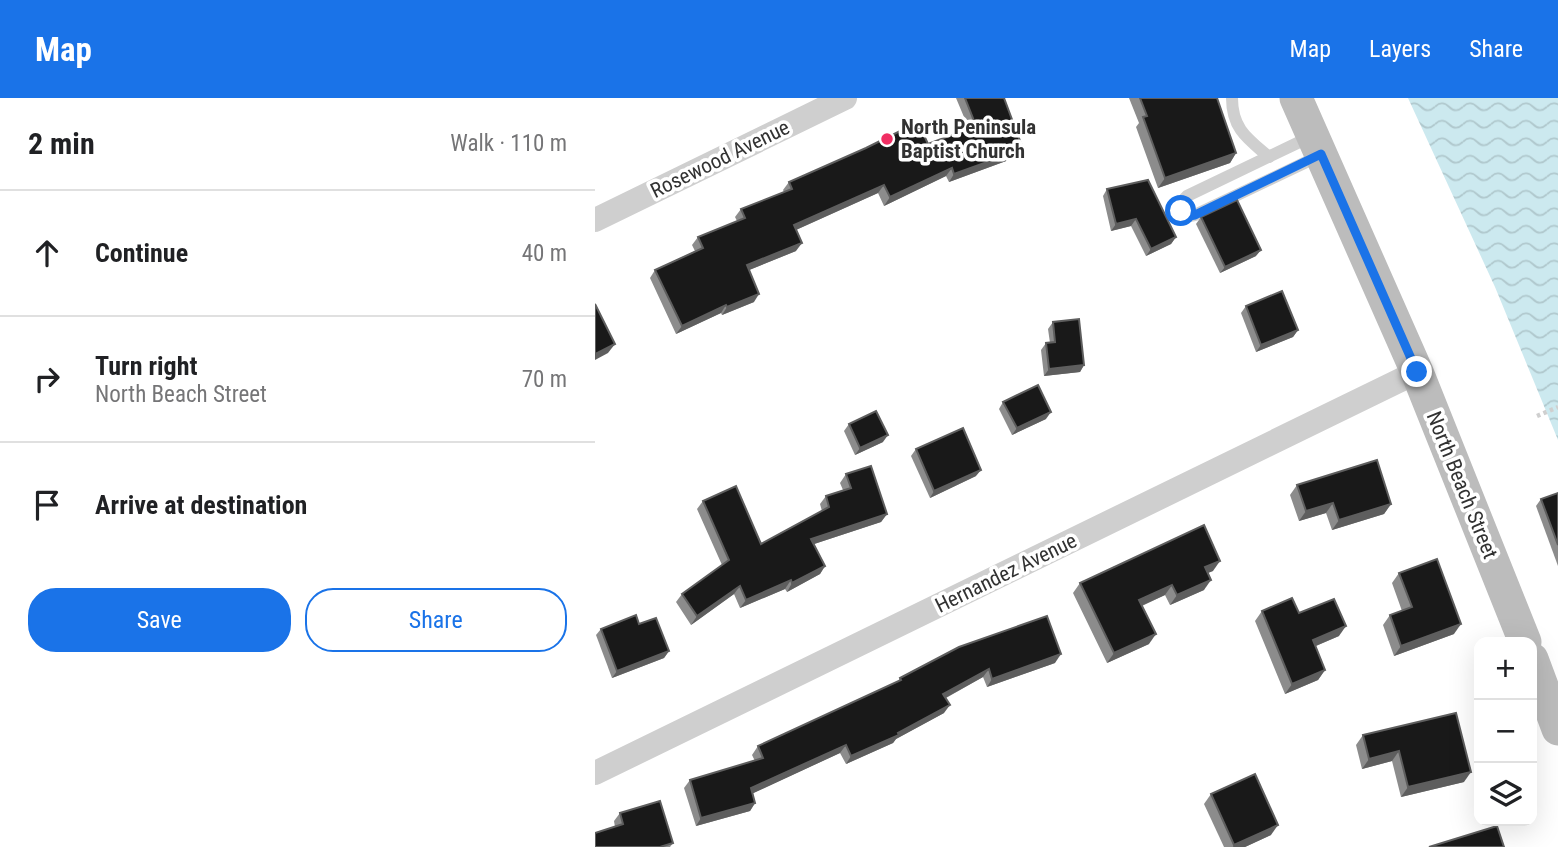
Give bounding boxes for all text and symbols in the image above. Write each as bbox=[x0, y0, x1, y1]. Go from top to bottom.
text: Map bbox=[35, 30, 92, 69]
text: Map bbox=[1290, 35, 1331, 63]
text: Layers bbox=[1369, 35, 1431, 63]
text: Share bbox=[1469, 35, 1523, 63]
street label: Rosewood Avenue bbox=[647, 115, 793, 203]
place label: North Peninsula Baptist Church bbox=[901, 115, 1036, 163]
text: 2 min bbox=[28, 126, 95, 161]
text: Walk · 110 m bbox=[450, 130, 567, 157]
marker: North Peninsula Baptist Church bbox=[879, 131, 895, 147]
route start bbox=[1165, 195, 1196, 226]
icon: ahead bbox=[28, 234, 66, 272]
text: Continue bbox=[95, 238, 188, 268]
text: 40 m bbox=[522, 240, 567, 267]
text: Turn right bbox=[95, 351, 197, 381]
route end bbox=[1401, 356, 1432, 387]
icon: right bbox=[28, 360, 66, 398]
text: 70 m bbox=[522, 366, 567, 393]
text: North Beach Street bbox=[95, 381, 267, 408]
street label: North Beach Street bbox=[1421, 408, 1503, 562]
icon: arrive bbox=[28, 486, 66, 524]
text: Arrive at destination bbox=[95, 490, 307, 520]
street label: Hernandez Avenue bbox=[931, 528, 1081, 618]
button: Save bbox=[28, 588, 291, 652]
button: Share bbox=[305, 588, 567, 652]
map controls bbox=[1474, 637, 1537, 826]
button: + bbox=[1474, 637, 1537, 700]
button: − bbox=[1474, 700, 1537, 763]
button: layers bbox=[1474, 763, 1537, 826]

